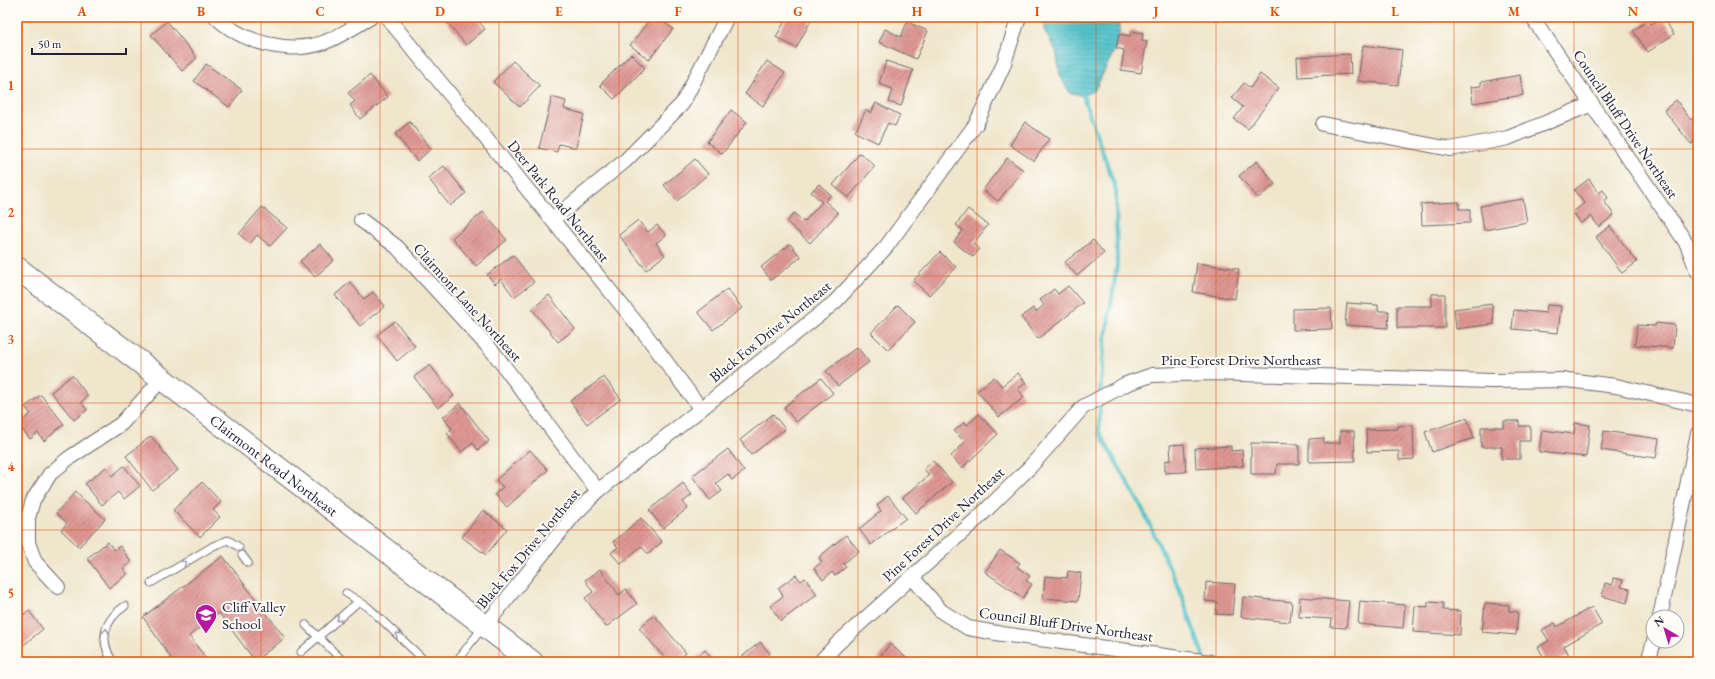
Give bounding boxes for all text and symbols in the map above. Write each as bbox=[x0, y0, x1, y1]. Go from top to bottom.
text: A bbox=[76, 3, 87, 20]
text: B bbox=[197, 3, 205, 20]
text: C bbox=[315, 3, 325, 20]
text: D bbox=[435, 3, 445, 20]
text: E bbox=[555, 3, 563, 20]
text: F bbox=[674, 3, 682, 20]
text: G bbox=[793, 3, 803, 20]
text: H bbox=[912, 3, 923, 20]
text: I bbox=[1035, 3, 1040, 20]
text: J bbox=[1152, 3, 1159, 20]
text: K bbox=[1270, 3, 1281, 20]
text: L bbox=[1391, 3, 1399, 20]
text: M bbox=[1508, 3, 1520, 20]
text: N bbox=[1628, 3, 1639, 20]
scale bar bbox=[32, 30, 126, 56]
text: 50 m bbox=[38, 36, 62, 52]
street label: Council Bluff Drive Northeast bbox=[1569, 46, 1683, 202]
text: 1 bbox=[8, 77, 15, 94]
street label: Deer Park Road Northeast bbox=[504, 136, 614, 266]
text: 2 bbox=[8, 204, 15, 221]
street label: Clairmont Lane Northeast bbox=[410, 239, 527, 366]
street label: Black Fox Drive Northeast bbox=[705, 276, 835, 386]
text: 3 bbox=[8, 331, 15, 348]
street label: Pine Forest Drive Northeast bbox=[1161, 350, 1321, 369]
street label: Clairmont Road Northeast bbox=[206, 410, 342, 520]
text: 4 bbox=[8, 458, 15, 475]
street label: Pine Forest Drive Northeast bbox=[878, 462, 1008, 586]
street label: Black Fox Drive Northeast bbox=[472, 484, 584, 612]
one-way arrow bbox=[180, 560, 187, 567]
text: 5 bbox=[8, 585, 14, 602]
place label: Cliff Valley School bbox=[222, 597, 286, 633]
school or university icon: Cliff Valley School bbox=[193, 602, 219, 635]
street label: Council Bluff Drive Northeast bbox=[978, 602, 1154, 646]
north arrow bbox=[1645, 609, 1685, 649]
text: N bbox=[1651, 613, 1667, 629]
one-way arrow bbox=[336, 614, 343, 621]
one-way arrow bbox=[101, 628, 110, 634]
one-way arrow bbox=[395, 632, 403, 640]

